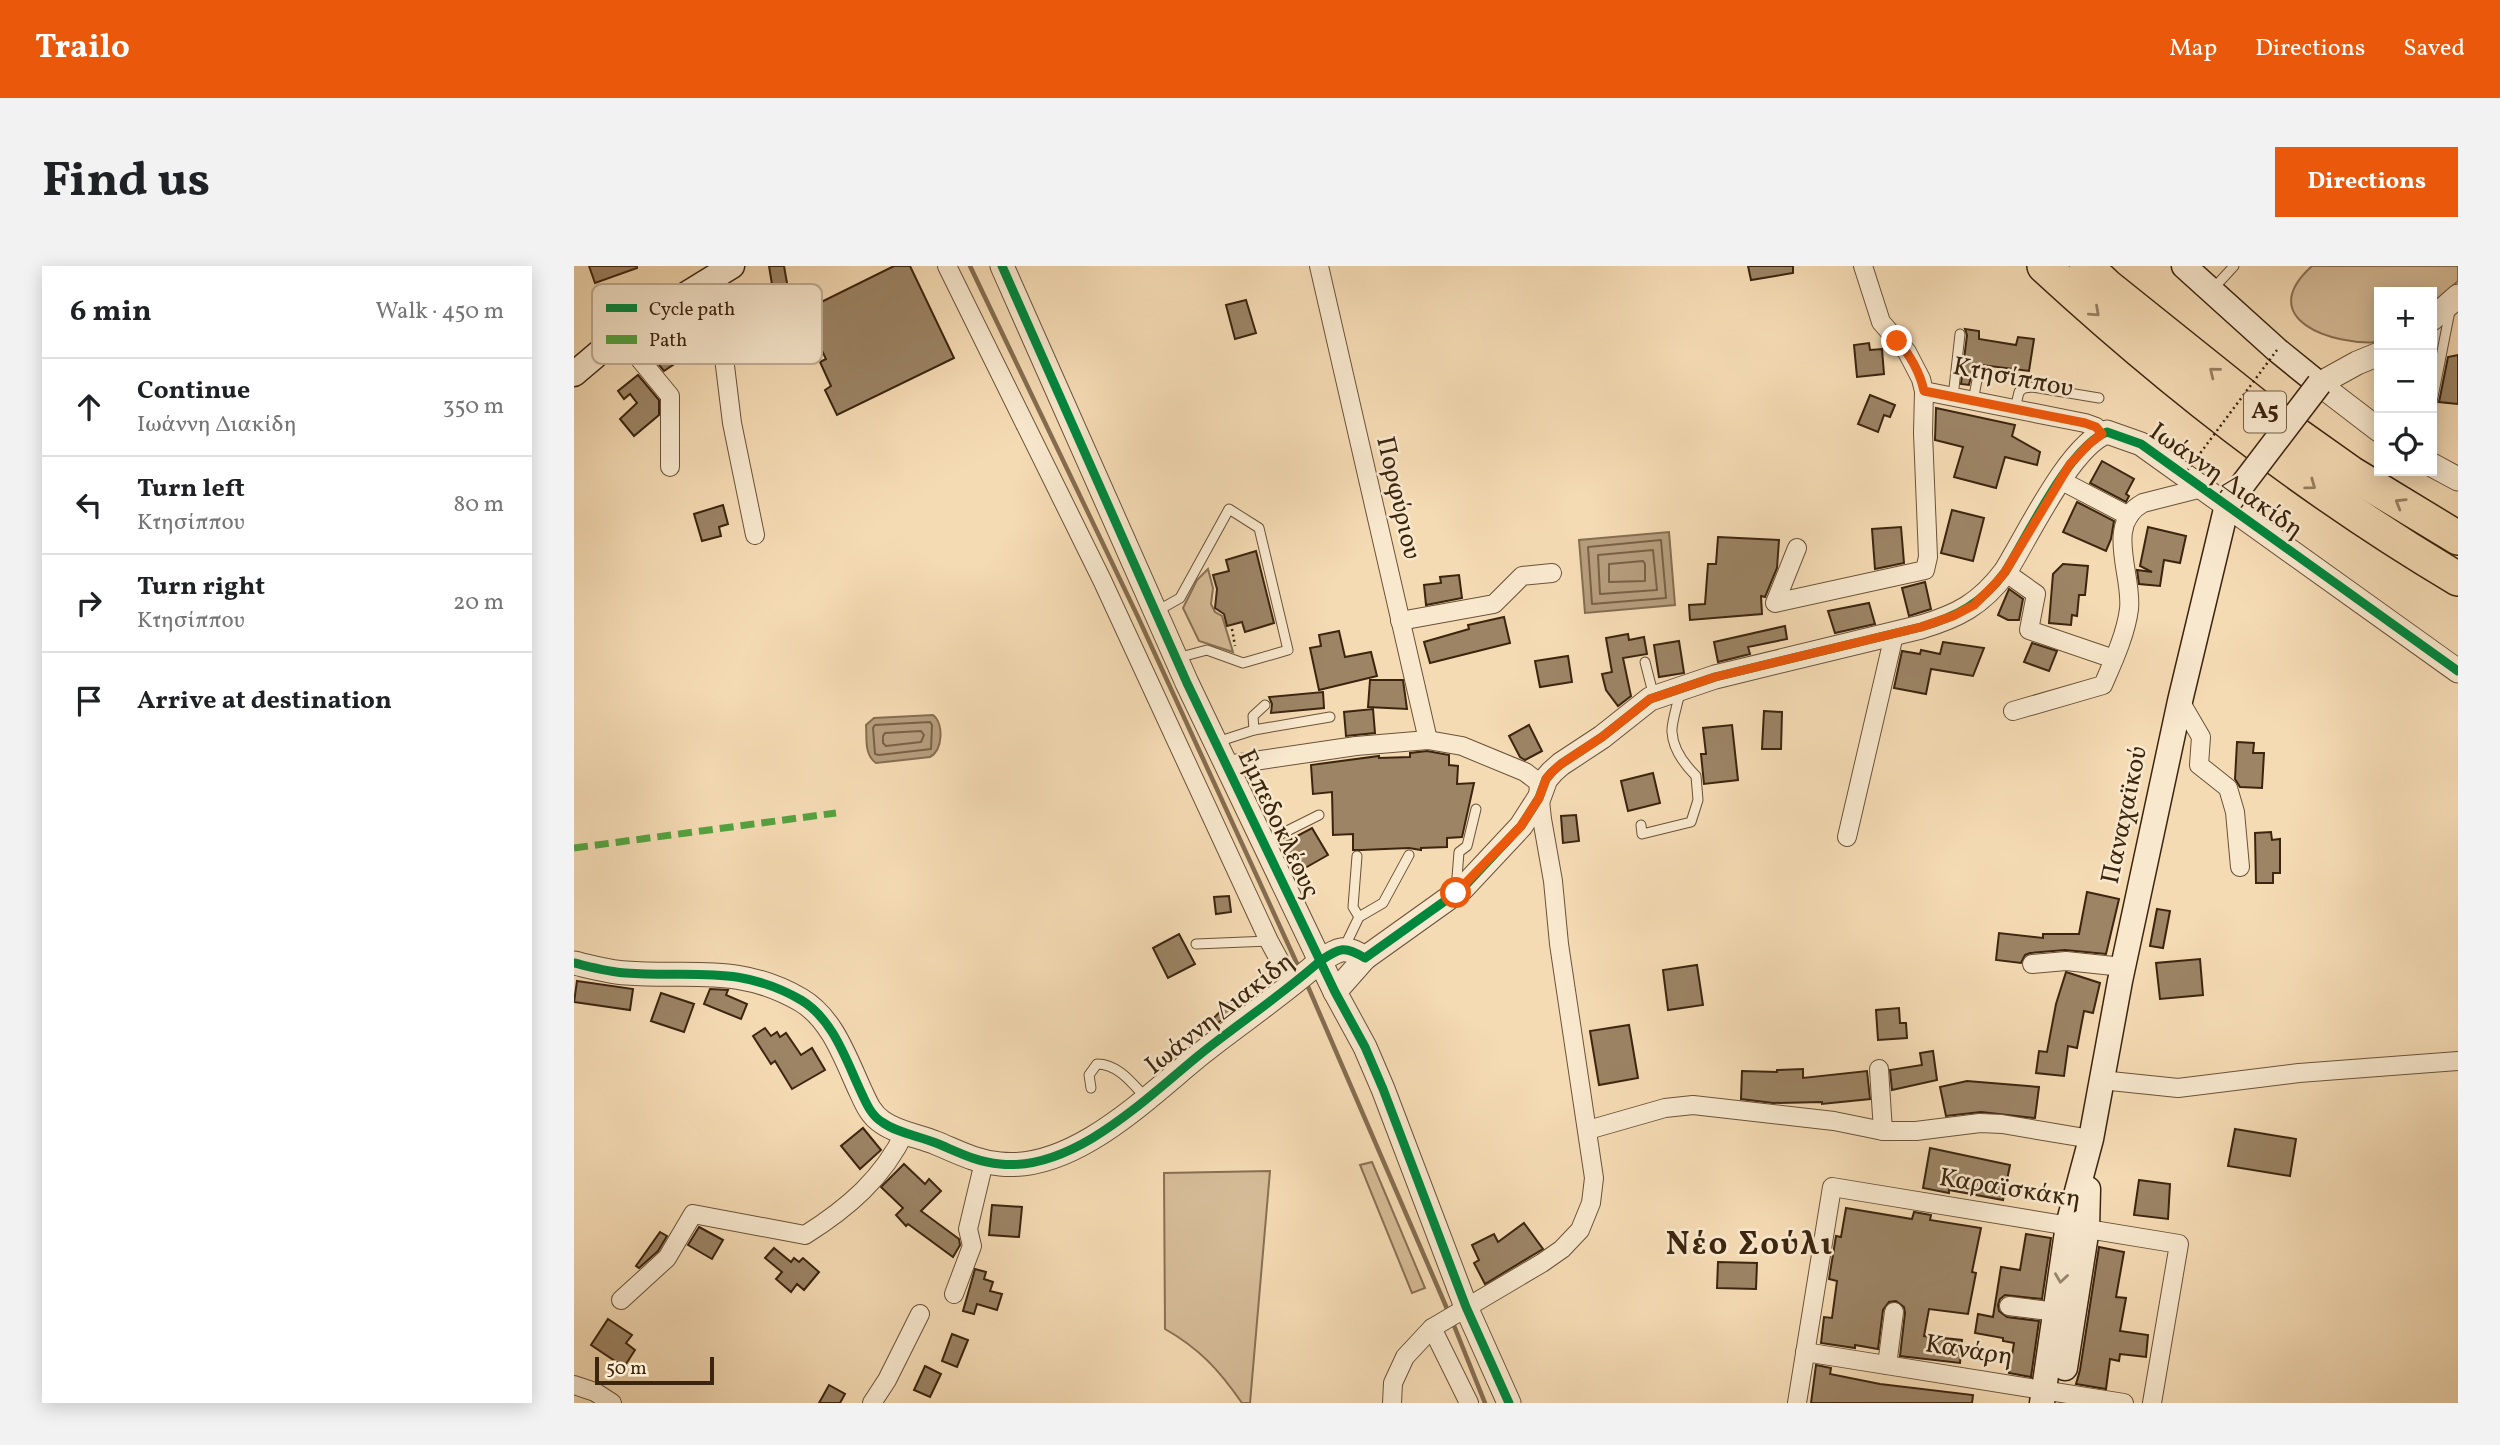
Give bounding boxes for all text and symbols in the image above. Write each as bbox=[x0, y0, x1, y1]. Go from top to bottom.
text: Trailo bbox=[35, 26, 130, 72]
text: Map bbox=[2169, 32, 2217, 66]
text: Directions bbox=[2255, 32, 2365, 66]
text: Saved bbox=[2403, 32, 2465, 66]
button: Directions bbox=[2275, 147, 2458, 217]
text: Find us bbox=[42, 148, 210, 217]
legend bbox=[592, 284, 822, 364]
map controls bbox=[2374, 287, 2437, 476]
button: + bbox=[2374, 287, 2437, 350]
text: 6 min bbox=[70, 291, 152, 333]
text: Walk · 450 m bbox=[376, 296, 504, 328]
text: Cycle path bbox=[649, 297, 735, 323]
one-way arrow bbox=[2087, 304, 2100, 316]
route end bbox=[1881, 325, 1912, 356]
text: Path bbox=[649, 328, 687, 354]
street label: Κτησίππου bbox=[1950, 349, 2076, 407]
button: − bbox=[2374, 350, 2437, 413]
one-way arrow bbox=[2210, 367, 2222, 380]
text: Continue bbox=[137, 373, 250, 409]
icon: ahead bbox=[70, 388, 108, 426]
text: 350 m bbox=[443, 391, 504, 423]
road number: Α5 bbox=[2244, 392, 2286, 432]
text: Ιωάννη Διακίδη bbox=[137, 409, 297, 441]
button: locate bbox=[2374, 413, 2437, 476]
street label: Ιωάννη Διακίδη bbox=[2142, 414, 2310, 548]
street label: Πορφύριου bbox=[1366, 433, 1430, 563]
text: Turn left bbox=[137, 471, 245, 507]
one-way arrow bbox=[2303, 477, 2315, 489]
icon: left bbox=[70, 486, 108, 524]
text: 80 m bbox=[454, 489, 504, 521]
one-way arrow bbox=[2394, 498, 2407, 511]
text: Κτησίππου bbox=[137, 507, 245, 539]
text: Turn right bbox=[137, 569, 265, 605]
icon: right bbox=[70, 584, 108, 622]
text: 20 m bbox=[453, 587, 504, 619]
text: Κτησίππου bbox=[137, 605, 245, 637]
icon: arrive bbox=[70, 682, 108, 720]
text: Arrive at destination bbox=[137, 683, 392, 719]
street label: Παναχαϊκού bbox=[2093, 743, 2157, 887]
street label: Εμπεδοκλέους bbox=[1228, 744, 1328, 904]
route start bbox=[1440, 877, 1471, 908]
street label: Ιωάννη Διακίδη bbox=[1138, 944, 1302, 1084]
street label: Καραϊσκάκη bbox=[1936, 1160, 2084, 1218]
district label: Νέο Σούλι bbox=[1666, 1223, 1834, 1269]
one-way arrow bbox=[2053, 1272, 2068, 1283]
street label: Κανάρη bbox=[1923, 1326, 2015, 1376]
scale bar bbox=[595, 1354, 714, 1386]
text: 50 m bbox=[606, 1356, 647, 1382]

